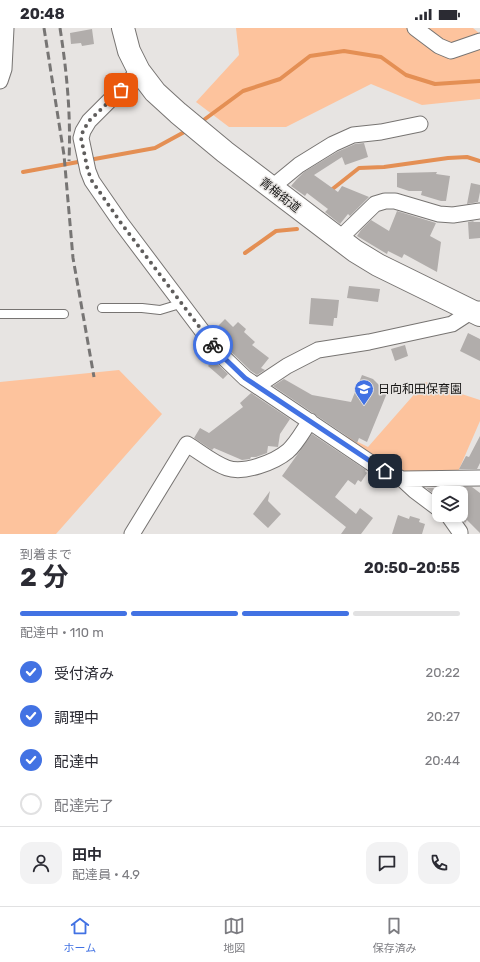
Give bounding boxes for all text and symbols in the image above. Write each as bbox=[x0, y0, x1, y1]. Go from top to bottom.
text: 20:48 bbox=[20, 5, 65, 23]
pin bbox=[104, 73, 138, 107]
icon: bag bbox=[110, 79, 132, 101]
street label: 青梅街道 bbox=[257, 175, 303, 215]
courier bbox=[193, 325, 233, 365]
icon: bike bbox=[202, 334, 224, 356]
school or university icon: 日向和田保育園 bbox=[353, 378, 375, 406]
place label: 日向和田保育園 bbox=[378, 382, 462, 396]
pin bbox=[368, 454, 402, 488]
icon: home bbox=[374, 460, 396, 482]
map controls bbox=[432, 486, 468, 522]
button: layers bbox=[432, 486, 468, 522]
text: 到着まで bbox=[20, 547, 72, 562]
text: 20:50–20:55 bbox=[364, 559, 460, 577]
text: 2 分 bbox=[20, 562, 68, 593]
text: 配達中 · 110 m bbox=[20, 625, 104, 640]
icon: check bbox=[20, 661, 42, 683]
text: 受付済み bbox=[54, 665, 114, 683]
text: 20:22 bbox=[426, 665, 460, 680]
icon: check bbox=[20, 705, 42, 727]
text: 調理中 bbox=[54, 709, 99, 727]
text: 20:27 bbox=[426, 709, 460, 724]
icon: check bbox=[20, 749, 42, 771]
text: 配達中 bbox=[54, 753, 99, 771]
text: 20:44 bbox=[425, 753, 460, 768]
text: 配達完了 bbox=[54, 797, 114, 815]
button: person bbox=[20, 842, 62, 884]
button: chat bbox=[366, 842, 408, 884]
button: phone bbox=[418, 842, 460, 884]
text: 田中 bbox=[72, 846, 102, 864]
text: 配達員 · 4.9 bbox=[72, 867, 140, 882]
tab: ホーム bbox=[64, 915, 96, 955]
tab: 地図 bbox=[223, 915, 245, 955]
tab: 保存済み bbox=[372, 915, 416, 955]

